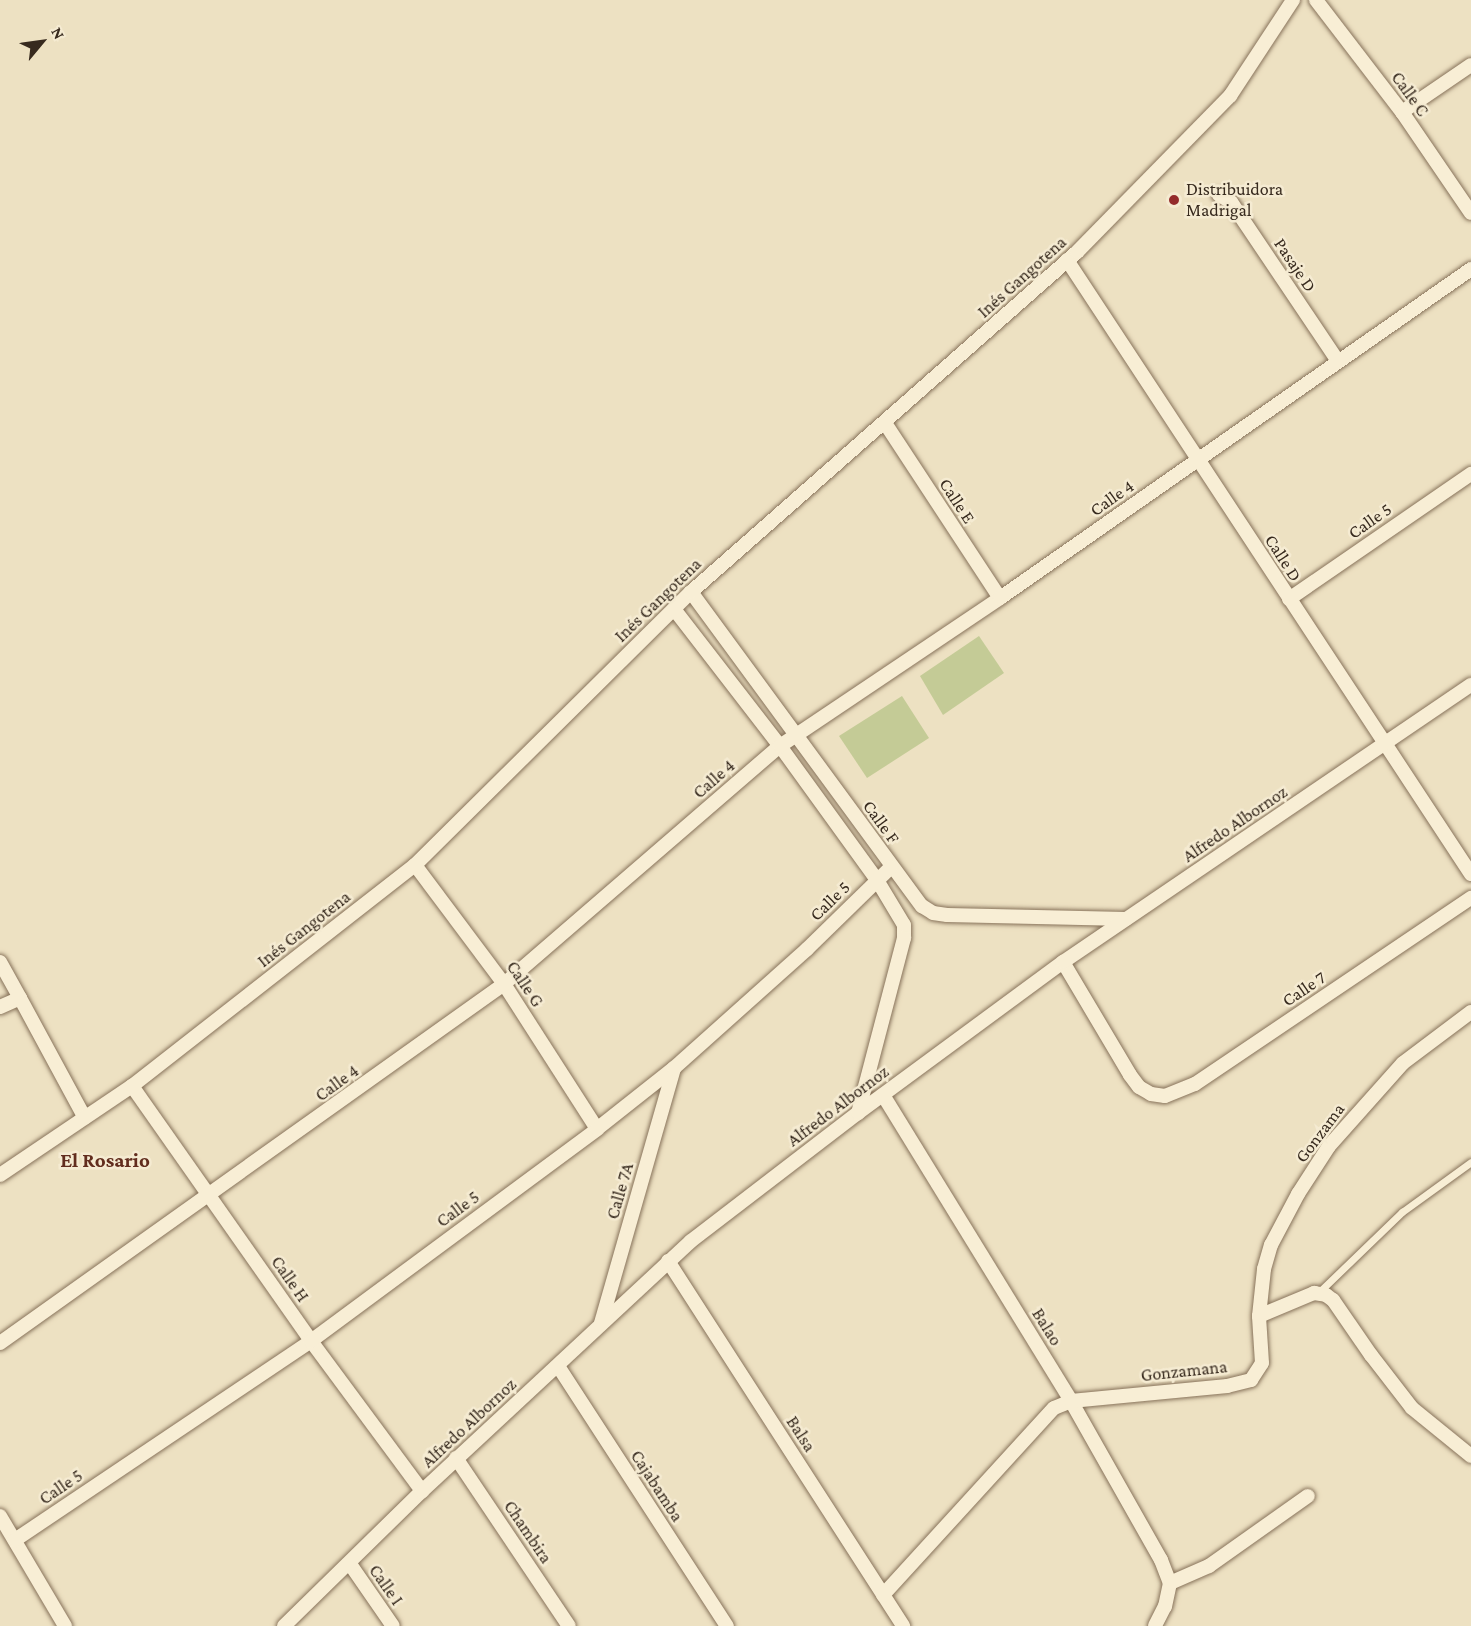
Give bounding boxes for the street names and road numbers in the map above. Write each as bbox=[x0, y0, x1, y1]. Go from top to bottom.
street label: Calle C bbox=[1387, 67, 1433, 121]
street label: Inés Gangotena bbox=[973, 231, 1071, 323]
street label: Pasaje D bbox=[1269, 234, 1321, 296]
street label: Calle E bbox=[934, 474, 980, 528]
street label: Calle 4 bbox=[1086, 475, 1138, 521]
street label: Calle 5 bbox=[1344, 498, 1396, 544]
street label: Calle D bbox=[1260, 530, 1306, 586]
street label: Inés Gangotena bbox=[610, 553, 706, 647]
street label: Calle 4 bbox=[689, 755, 739, 803]
street label: Alfredo Albornoz bbox=[1178, 781, 1292, 867]
street label: Calle F bbox=[858, 796, 904, 848]
street label: Calle 5 bbox=[805, 877, 855, 925]
street label: Inés Gangotena bbox=[253, 886, 355, 972]
street label: Calle G bbox=[502, 957, 548, 1011]
street label: Calle 7 bbox=[1278, 967, 1330, 1011]
street label: Calle 4 bbox=[311, 1060, 363, 1106]
street label: Alfredo Albornoz bbox=[783, 1061, 893, 1151]
street label: Gonzama bbox=[1291, 1099, 1349, 1167]
street label: Calle 7A bbox=[602, 1160, 638, 1222]
street label: Calle 5 bbox=[432, 1186, 484, 1232]
street label: Calle H bbox=[266, 1252, 314, 1306]
street label: Balao bbox=[1027, 1304, 1067, 1350]
street label: Gonzamana bbox=[1140, 1356, 1228, 1386]
street label: Alfredo Albornoz bbox=[417, 1374, 521, 1472]
street label: Balsa bbox=[782, 1412, 820, 1456]
street label: Cajabamba bbox=[626, 1446, 688, 1526]
street label: Calle 5 bbox=[35, 1465, 87, 1509]
street label: Chambira bbox=[499, 1496, 557, 1568]
street label: Calle I bbox=[364, 1560, 408, 1610]

